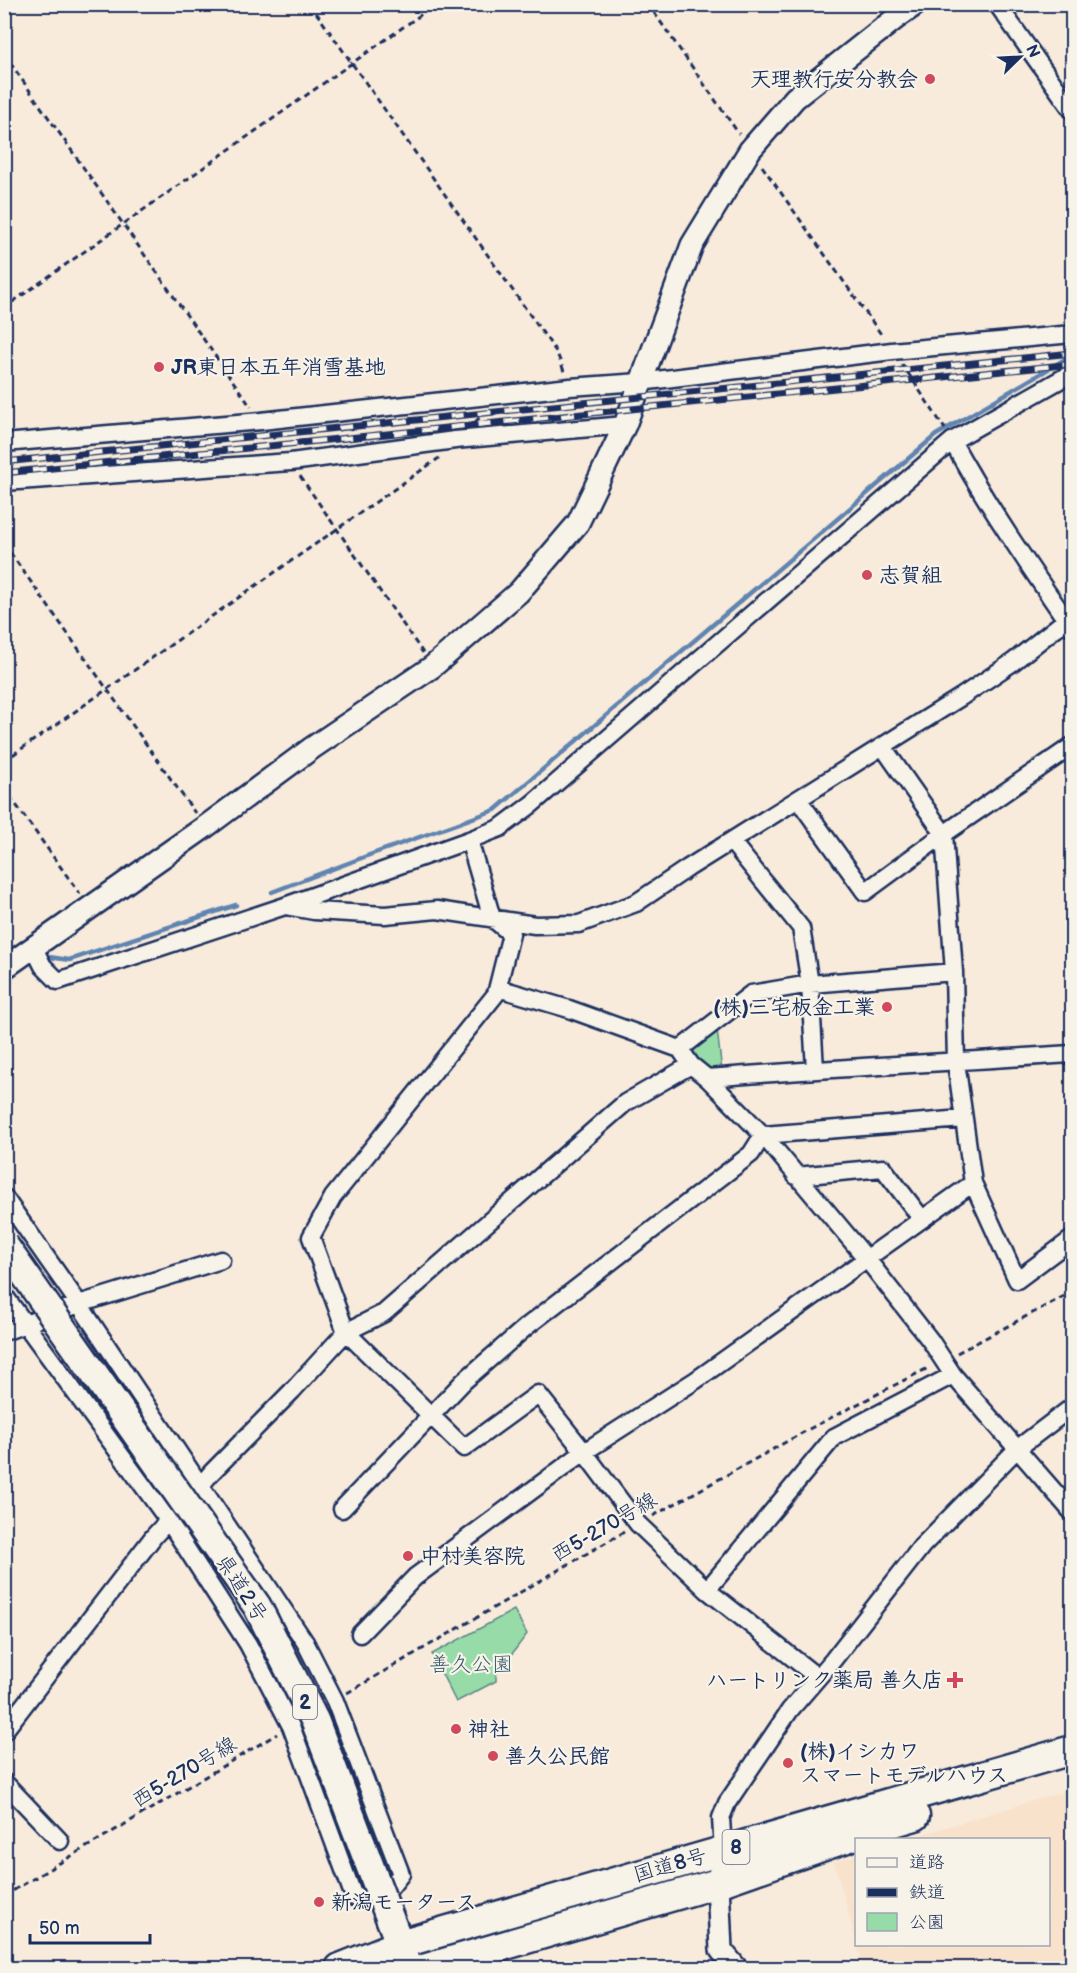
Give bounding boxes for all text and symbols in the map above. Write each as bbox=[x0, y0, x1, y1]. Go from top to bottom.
north arrow bbox=[990, 27, 1050, 87]
text: N bbox=[1021, 42, 1043, 61]
place label: 天理教行安分教会 bbox=[750, 67, 918, 92]
marker: 天理教行安分教会 bbox=[923, 72, 937, 86]
place label: JR東日本五年消雪基地 bbox=[171, 355, 386, 380]
marker: JR東日本五年消雪基地 bbox=[152, 360, 166, 374]
place label: 志賀組 bbox=[879, 563, 942, 588]
marker: 志賀組 bbox=[860, 568, 874, 582]
place label: (株)三宅板金工業 bbox=[713, 995, 875, 1020]
marker: (株)三宅板金工業 bbox=[880, 1000, 894, 1014]
street label: 西5-270号線 bbox=[547, 1487, 662, 1568]
place label: 中村美容院 bbox=[420, 1544, 525, 1569]
marker: 中村美容院 bbox=[401, 1549, 415, 1563]
street label: 県道2号 bbox=[211, 1550, 273, 1627]
park label: 善久公園 bbox=[429, 1652, 513, 1677]
place label: ハートリンク薬局 善久店 bbox=[706, 1668, 943, 1693]
marker: ハートリンク薬局 善久店 bbox=[948, 1673, 962, 1687]
road number: 2 bbox=[293, 1685, 317, 1719]
place label: 神社 bbox=[468, 1717, 510, 1742]
marker: 神社 bbox=[449, 1722, 463, 1736]
street label: 西5-270号線 bbox=[127, 1731, 241, 1813]
place label: (株)イシカワ スマートモデルハウス bbox=[800, 1739, 1008, 1788]
place label: 善久公民館 bbox=[505, 1744, 610, 1769]
marker: 善久公民館 bbox=[486, 1749, 500, 1763]
marker: (株)イシカワ スマートモデルハウス bbox=[781, 1756, 795, 1770]
road number: 8 bbox=[722, 1830, 750, 1864]
legend bbox=[855, 1838, 1050, 1946]
street label: 国道8号 bbox=[631, 1843, 710, 1888]
text: 道路 bbox=[909, 1852, 945, 1873]
text: 鉄道 bbox=[909, 1882, 945, 1903]
place label: 新潟モータース bbox=[331, 1890, 477, 1915]
marker: 新潟モータース bbox=[312, 1895, 326, 1909]
scale bar bbox=[30, 1907, 150, 1945]
text: 公園 bbox=[909, 1912, 945, 1933]
text: 50 m bbox=[39, 1918, 80, 1939]

